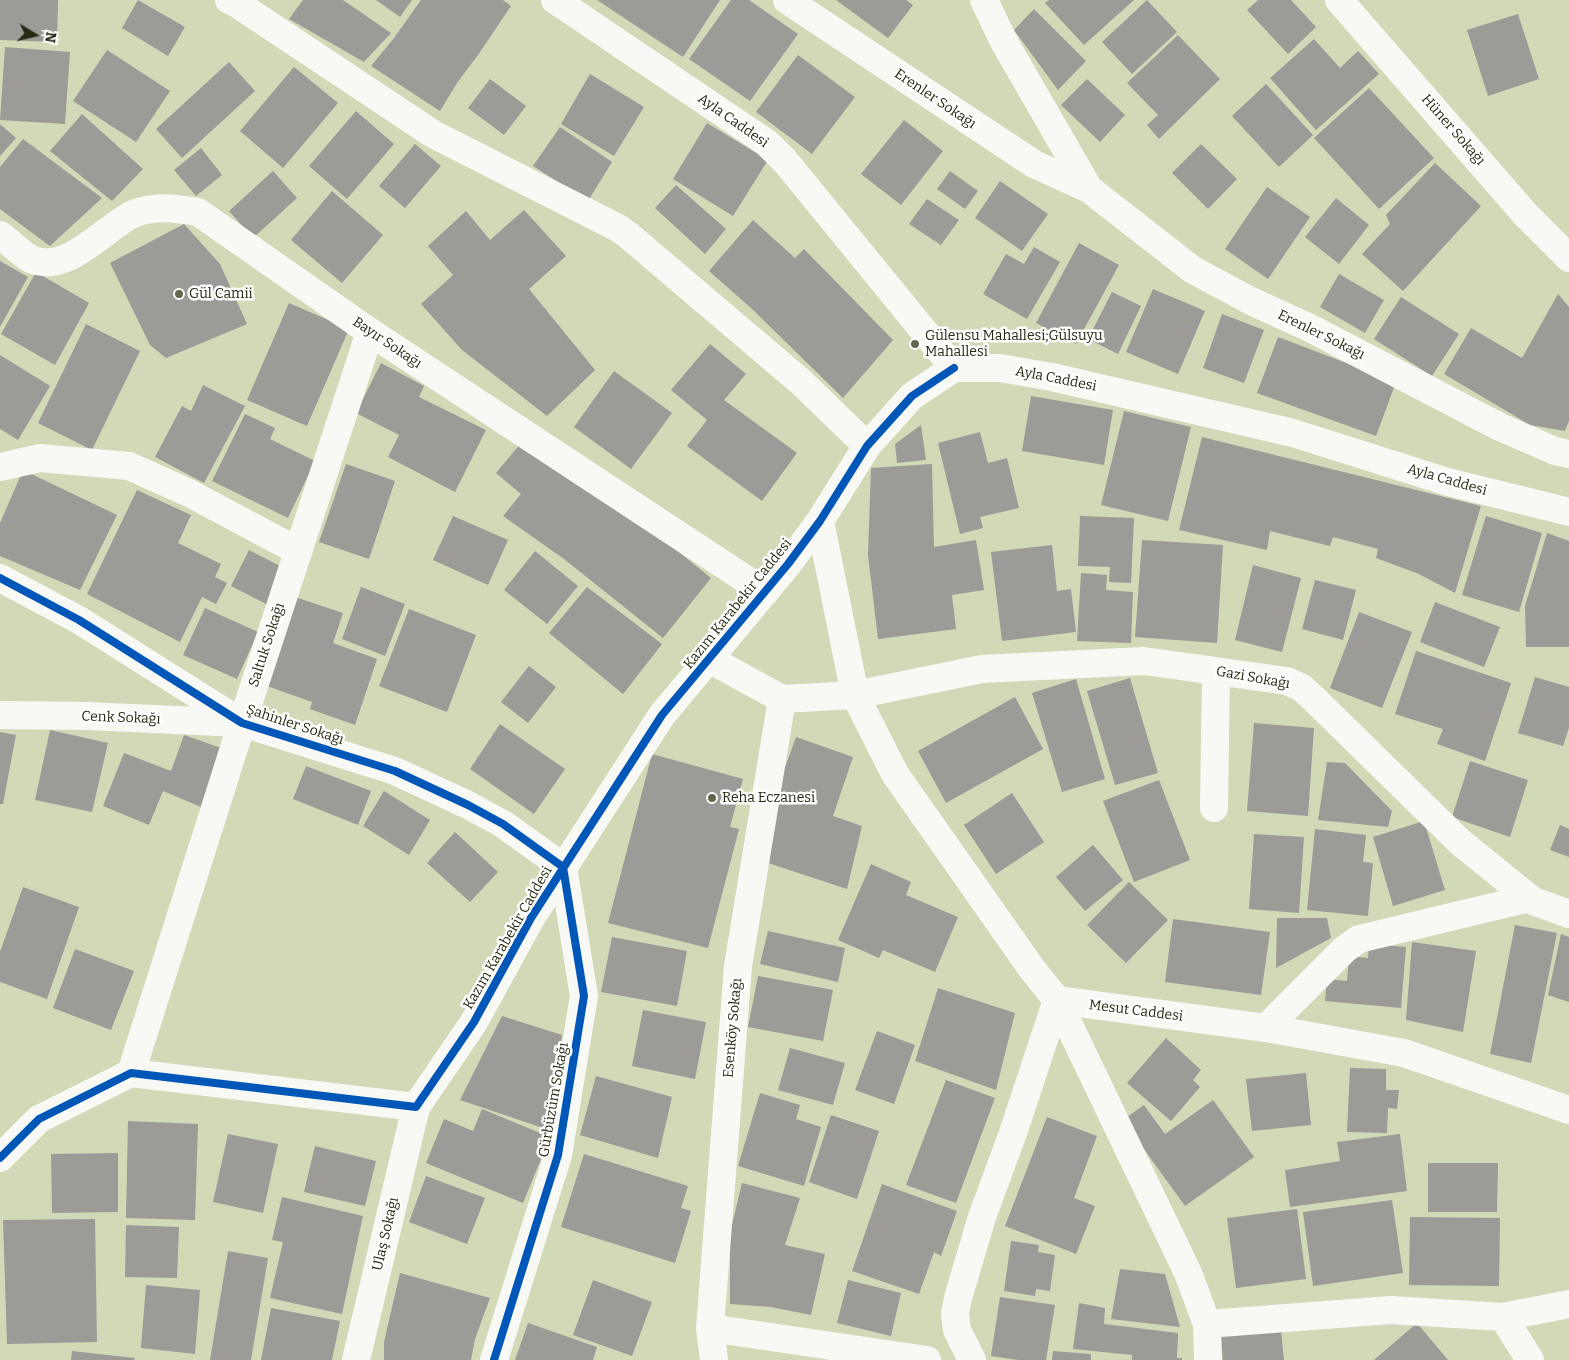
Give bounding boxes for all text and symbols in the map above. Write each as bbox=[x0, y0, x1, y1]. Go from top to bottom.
north arrow bbox=[10, 10, 60, 60]
text: N bbox=[41, 31, 60, 44]
street label: Erenler Sokağı bbox=[891, 66, 979, 132]
street label: Ayla Caddesi bbox=[694, 91, 772, 151]
street label: Hüner Sokağı bbox=[1418, 91, 1488, 169]
place label: Gül Camii bbox=[189, 286, 253, 302]
marker: Gül Camii bbox=[173, 288, 185, 300]
street label: Erenler Sokağı bbox=[1275, 307, 1367, 363]
street label: Bayır Sokağı bbox=[349, 314, 425, 372]
place label: Gülensu Mahallesi;Gülsuyu Mahallesi bbox=[925, 328, 1103, 361]
marker: Gülensu Mahallesi;Gülsuyu Mahallesi bbox=[909, 338, 921, 350]
street label: Ayla Caddesi bbox=[1014, 363, 1098, 395]
street label: Ayla Caddesi bbox=[1405, 461, 1489, 499]
street label: Kazım Karabekir Caddesi bbox=[680, 536, 796, 672]
street label: Saltuk Sokağı bbox=[245, 601, 289, 689]
street label: Gazi Sokağı bbox=[1215, 663, 1291, 693]
street label: Şahinler Sokağı bbox=[244, 701, 346, 749]
street label: Cenk Sokağı bbox=[81, 708, 161, 728]
place label: Reha Eczanesi bbox=[722, 790, 815, 806]
marker: Reha Eczanesi bbox=[706, 792, 718, 804]
street label: Kazım Karabekir Caddesi bbox=[460, 863, 556, 1013]
street label: Esenköy Sokağı bbox=[720, 977, 746, 1079]
street label: Mesut Caddesi bbox=[1088, 997, 1184, 1025]
street label: Gürbüzüm Sokağı bbox=[536, 1041, 572, 1159]
street label: Ulaş Sokağı bbox=[369, 1196, 403, 1272]

